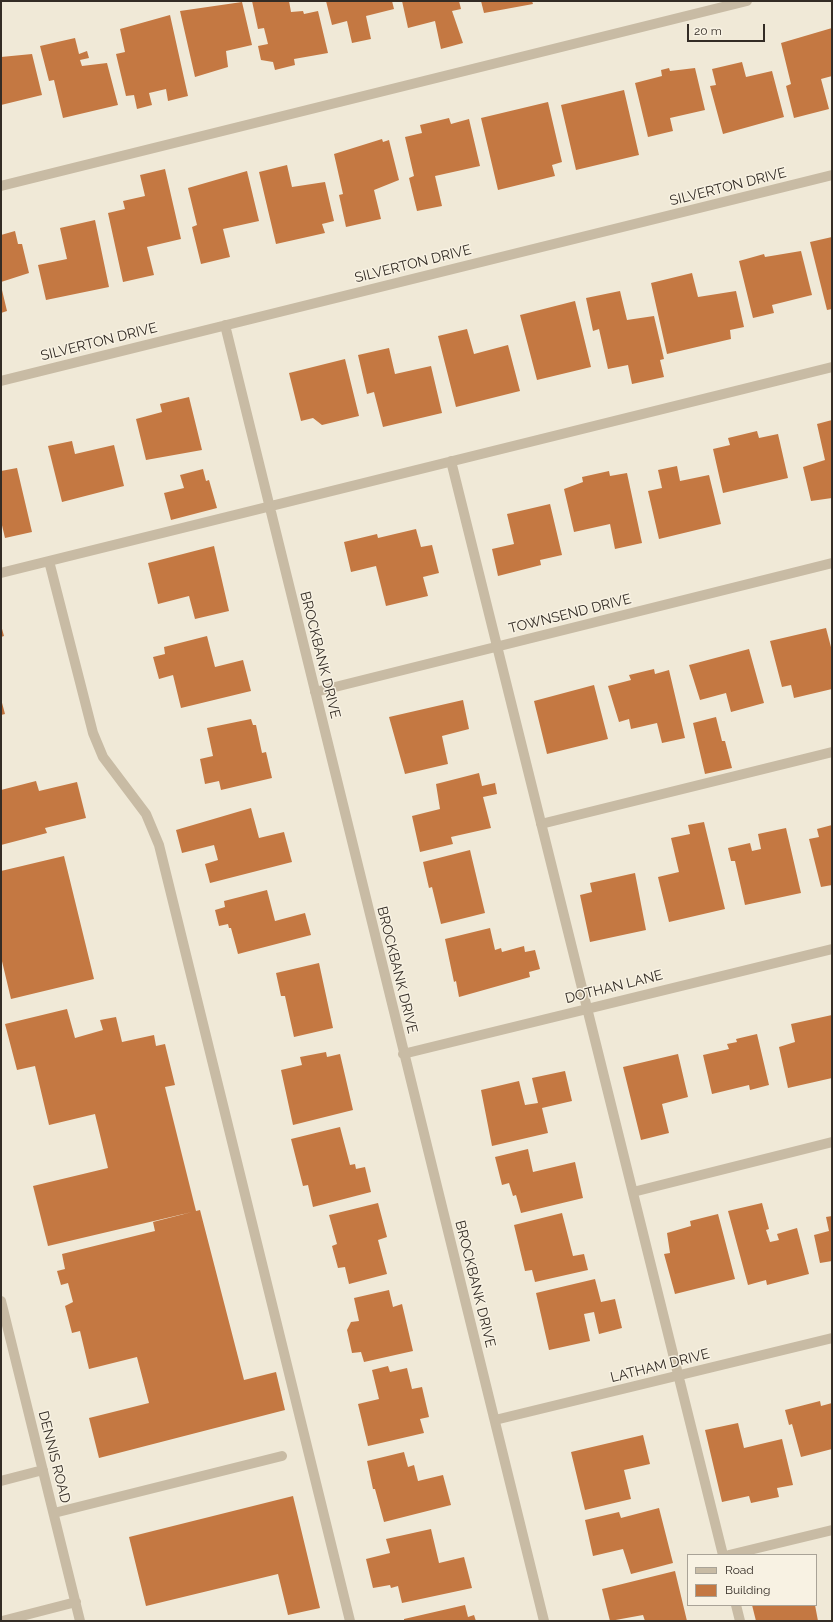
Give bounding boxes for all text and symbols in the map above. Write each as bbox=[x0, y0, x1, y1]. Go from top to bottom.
scale bar bbox=[689, 16, 767, 42]
text: 20 m bbox=[694, 24, 722, 38]
street label: SILVERTON DRIVE bbox=[668, 164, 788, 210]
street label: SILVERTON DRIVE bbox=[353, 241, 473, 287]
street label: SILVERTON DRIVE bbox=[39, 319, 159, 365]
street label: BROCKBANK DRIVE bbox=[296, 590, 344, 720]
street label: TOWNSEND DRIVE bbox=[507, 591, 633, 637]
street label: BROCKBANK DRIVE bbox=[373, 905, 421, 1035]
street label: DOTHAN LANE bbox=[564, 967, 664, 1007]
street label: BROCKBANK DRIVE bbox=[451, 1219, 499, 1349]
street label: LATHAM DRIVE bbox=[609, 1346, 711, 1386]
street label: DENNIS ROAD bbox=[34, 1409, 74, 1505]
legend bbox=[687, 1554, 817, 1606]
text: Road bbox=[725, 1563, 754, 1577]
text: Building bbox=[725, 1583, 771, 1597]

